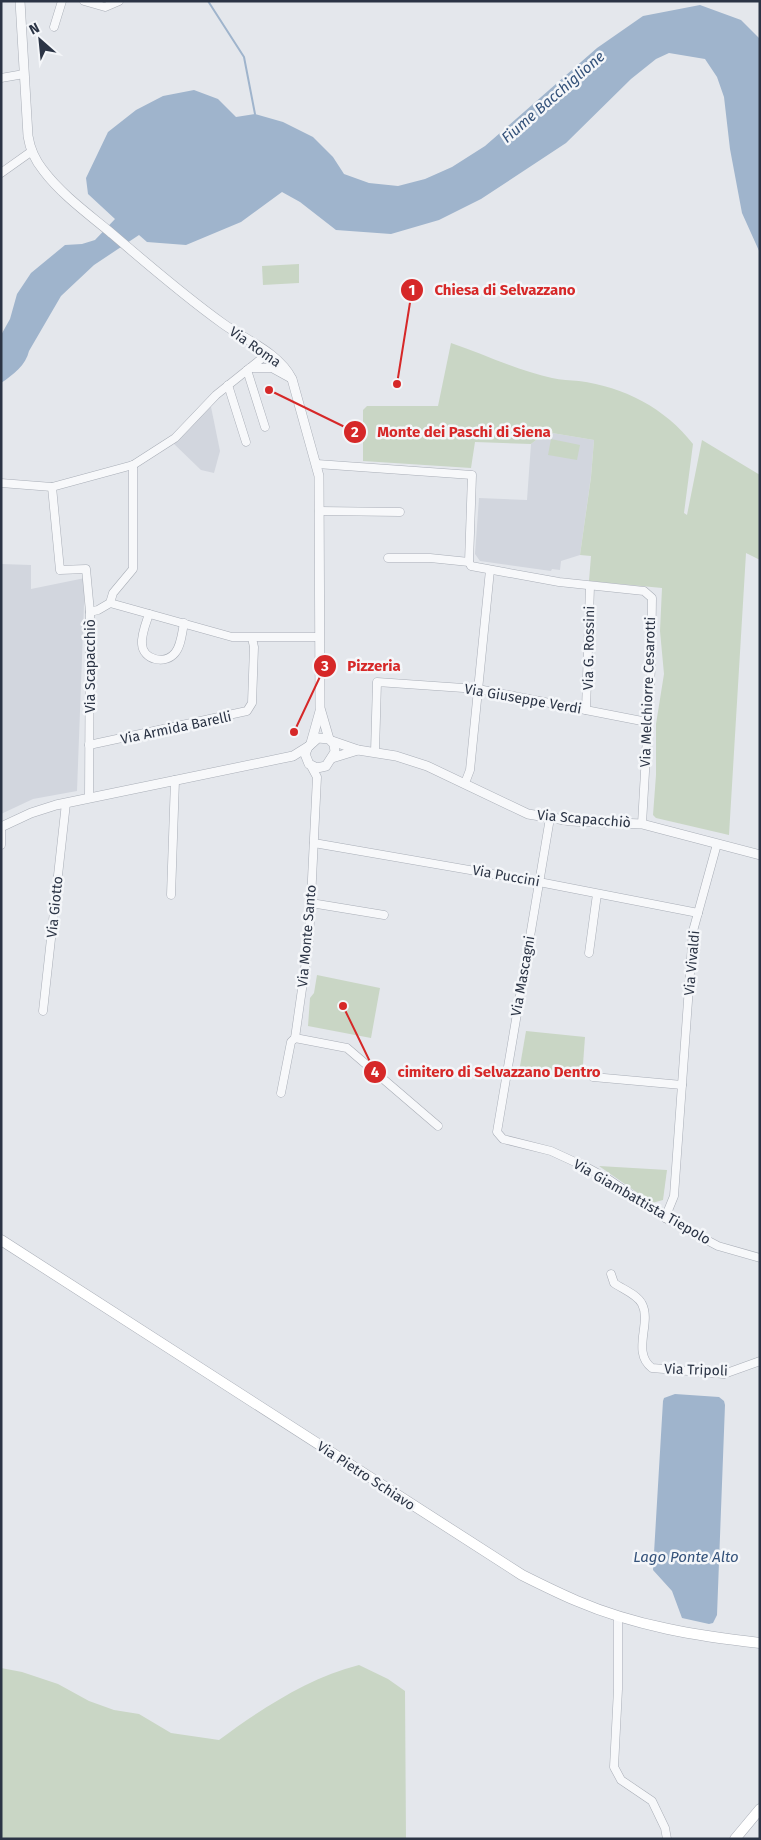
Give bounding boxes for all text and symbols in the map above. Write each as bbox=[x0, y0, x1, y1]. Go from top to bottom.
north arrow bbox=[15, 15, 65, 65]
text: N bbox=[26, 19, 42, 39]
water label: Fiume Bacchiglione bbox=[498, 47, 608, 147]
callout: Chiesa di Selvazzano bbox=[400, 275, 586, 305]
text: 1 bbox=[409, 281, 415, 299]
text: Chiesa di Selvazzano bbox=[434, 281, 576, 299]
street label: Via Roma bbox=[226, 323, 284, 371]
callout: Monte dei Paschi di Siena bbox=[342, 417, 561, 447]
text: 2 bbox=[351, 423, 359, 441]
text: Monte dei Paschi di Siena bbox=[377, 423, 551, 441]
street label: Via G. Rossini bbox=[580, 606, 598, 690]
street label: Via Melchiorre Cesarotti bbox=[637, 616, 659, 768]
street label: Via Scapacchiò bbox=[82, 619, 99, 713]
callout: Pizzeria bbox=[312, 651, 411, 681]
text: 3 bbox=[320, 657, 329, 675]
text: Pizzeria bbox=[347, 657, 401, 675]
street label: Via Giuseppe Verdi bbox=[463, 680, 583, 718]
street label: Via Armida Barelli bbox=[119, 708, 233, 748]
street label: Via Scapacchiò bbox=[536, 806, 632, 832]
street label: Via Puccini bbox=[471, 862, 541, 890]
street label: Via Giotto bbox=[43, 875, 67, 939]
street label: Via Monte Santo bbox=[294, 884, 320, 988]
street label: Via Vivaldi bbox=[681, 930, 703, 996]
street label: Via Mascagni bbox=[508, 934, 538, 1018]
callout: cimitero di Selvazzano Dentro bbox=[363, 1057, 611, 1087]
text: 4 bbox=[371, 1063, 380, 1081]
text: cimitero di Selvazzano Dentro bbox=[397, 1063, 601, 1081]
street label: Via Giambattista Tiepolo bbox=[570, 1156, 714, 1248]
street label: Via Tripoli bbox=[664, 1360, 728, 1380]
street label: Via Pietro Schiavo bbox=[314, 1438, 418, 1514]
water label: Lago Ponte Alto bbox=[633, 1548, 739, 1566]

